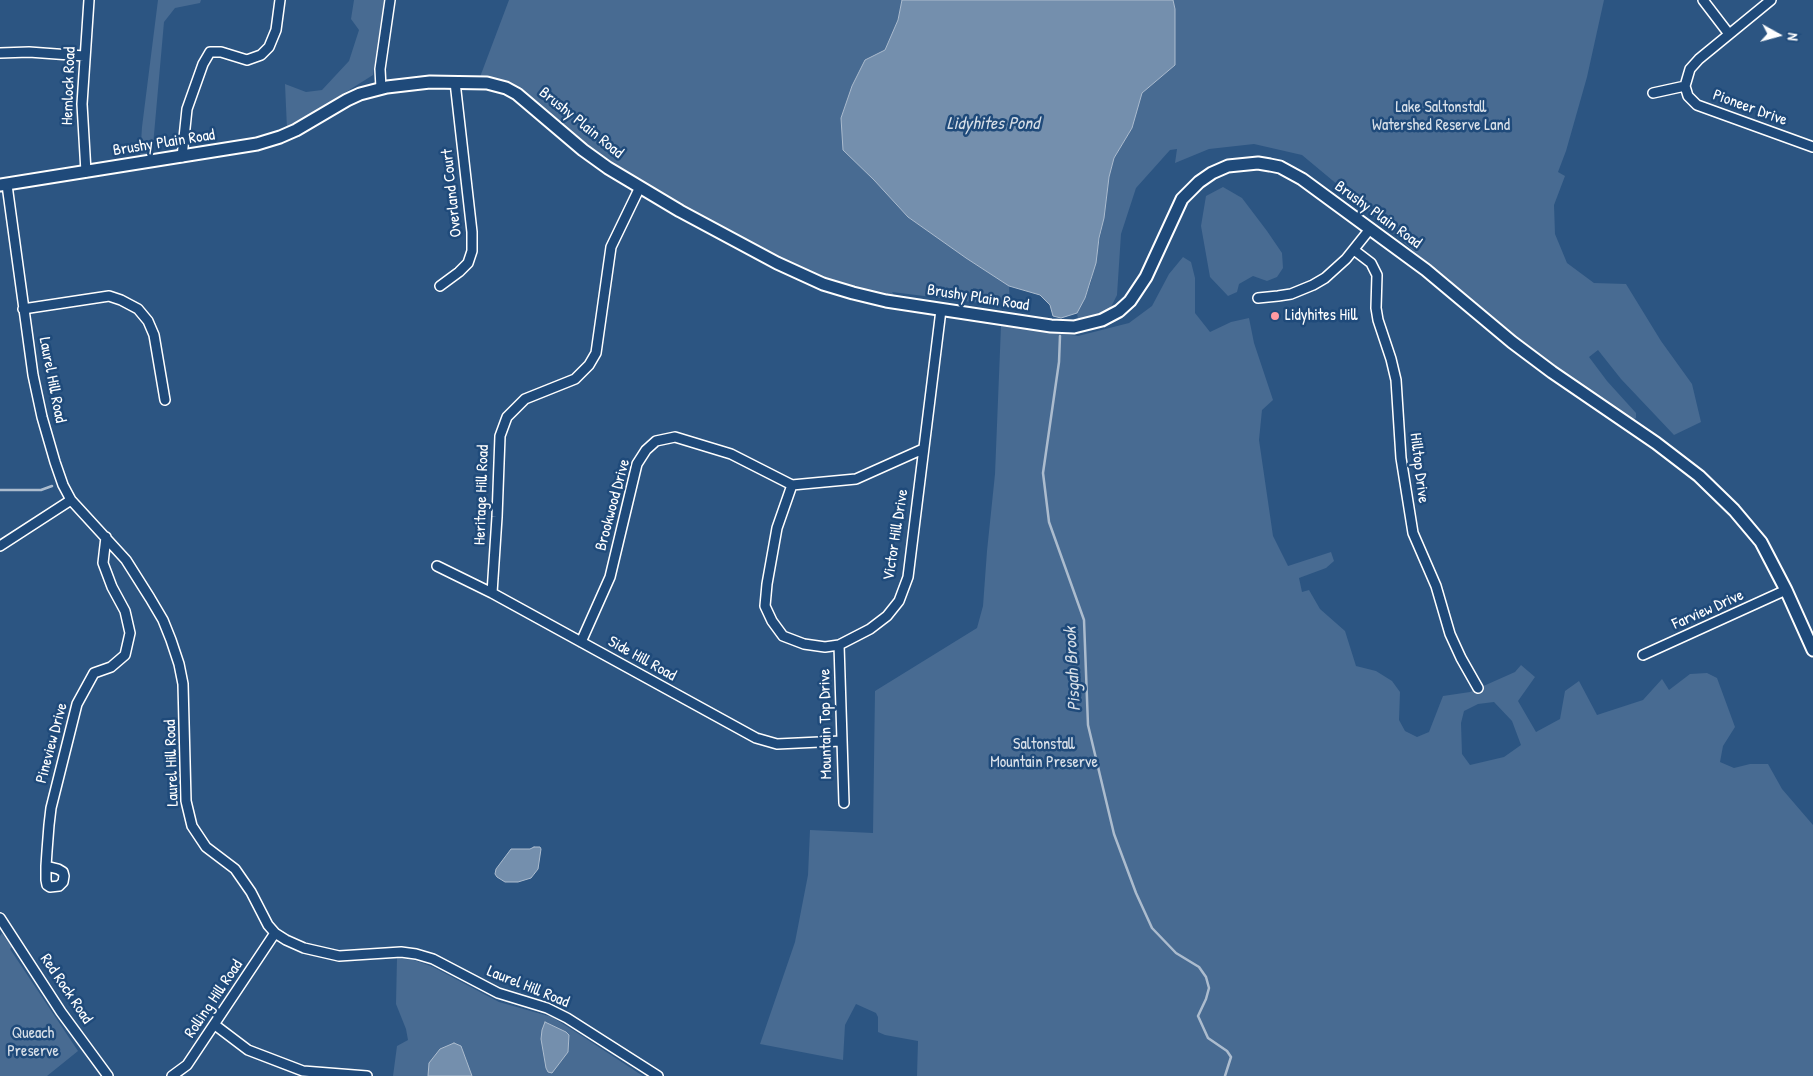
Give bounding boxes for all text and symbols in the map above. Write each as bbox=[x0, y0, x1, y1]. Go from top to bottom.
north arrow bbox=[1753, 10, 1803, 60]
text: N bbox=[1784, 32, 1803, 42]
street label: Hemlock Road bbox=[58, 47, 80, 125]
street label: Brushy Plain Road bbox=[535, 83, 627, 163]
street label: Pioneer Drive bbox=[1710, 86, 1790, 130]
park label: Lake Saltonstall Watershed Reserve Land bbox=[1372, 98, 1510, 136]
water label: Lidyhites Pond bbox=[947, 113, 1039, 135]
street label: Brushy Plain Road bbox=[112, 125, 216, 161]
street label: Overland Court bbox=[438, 148, 466, 238]
street label: Brushy Plain Road bbox=[1331, 177, 1425, 253]
street label: Brushy Plain Road bbox=[926, 280, 1030, 316]
place label: Lidyhites Hill bbox=[1285, 306, 1358, 326]
marker: Lidyhites Hill bbox=[1269, 310, 1281, 322]
street label: Laurel Hill Road bbox=[34, 335, 70, 425]
street label: Hilltop Drive bbox=[1405, 432, 1433, 504]
street label: Heritage Hill Road bbox=[471, 444, 493, 546]
street label: Brookwood Drive bbox=[592, 457, 634, 553]
street label: Victor Hill Drive bbox=[879, 488, 913, 582]
street label: Farview Drive bbox=[1669, 586, 1747, 634]
water label: Pisgah Brook bbox=[1060, 626, 1086, 712]
street label: Side Hill Road bbox=[605, 632, 679, 686]
street label: Mountain Top Drive bbox=[815, 669, 837, 779]
street label: Pineview Drive bbox=[32, 701, 72, 785]
street label: Laurel Hill Road bbox=[161, 719, 183, 807]
park label: Saltonstall Mountain Preserve bbox=[990, 735, 1098, 773]
street label: Red Rock Road bbox=[36, 950, 96, 1028]
street label: Rolling Hill Road bbox=[181, 956, 247, 1042]
street label: Laurel Hill Road bbox=[484, 962, 572, 1012]
park label: Queach Preserve bbox=[7, 1024, 59, 1062]

